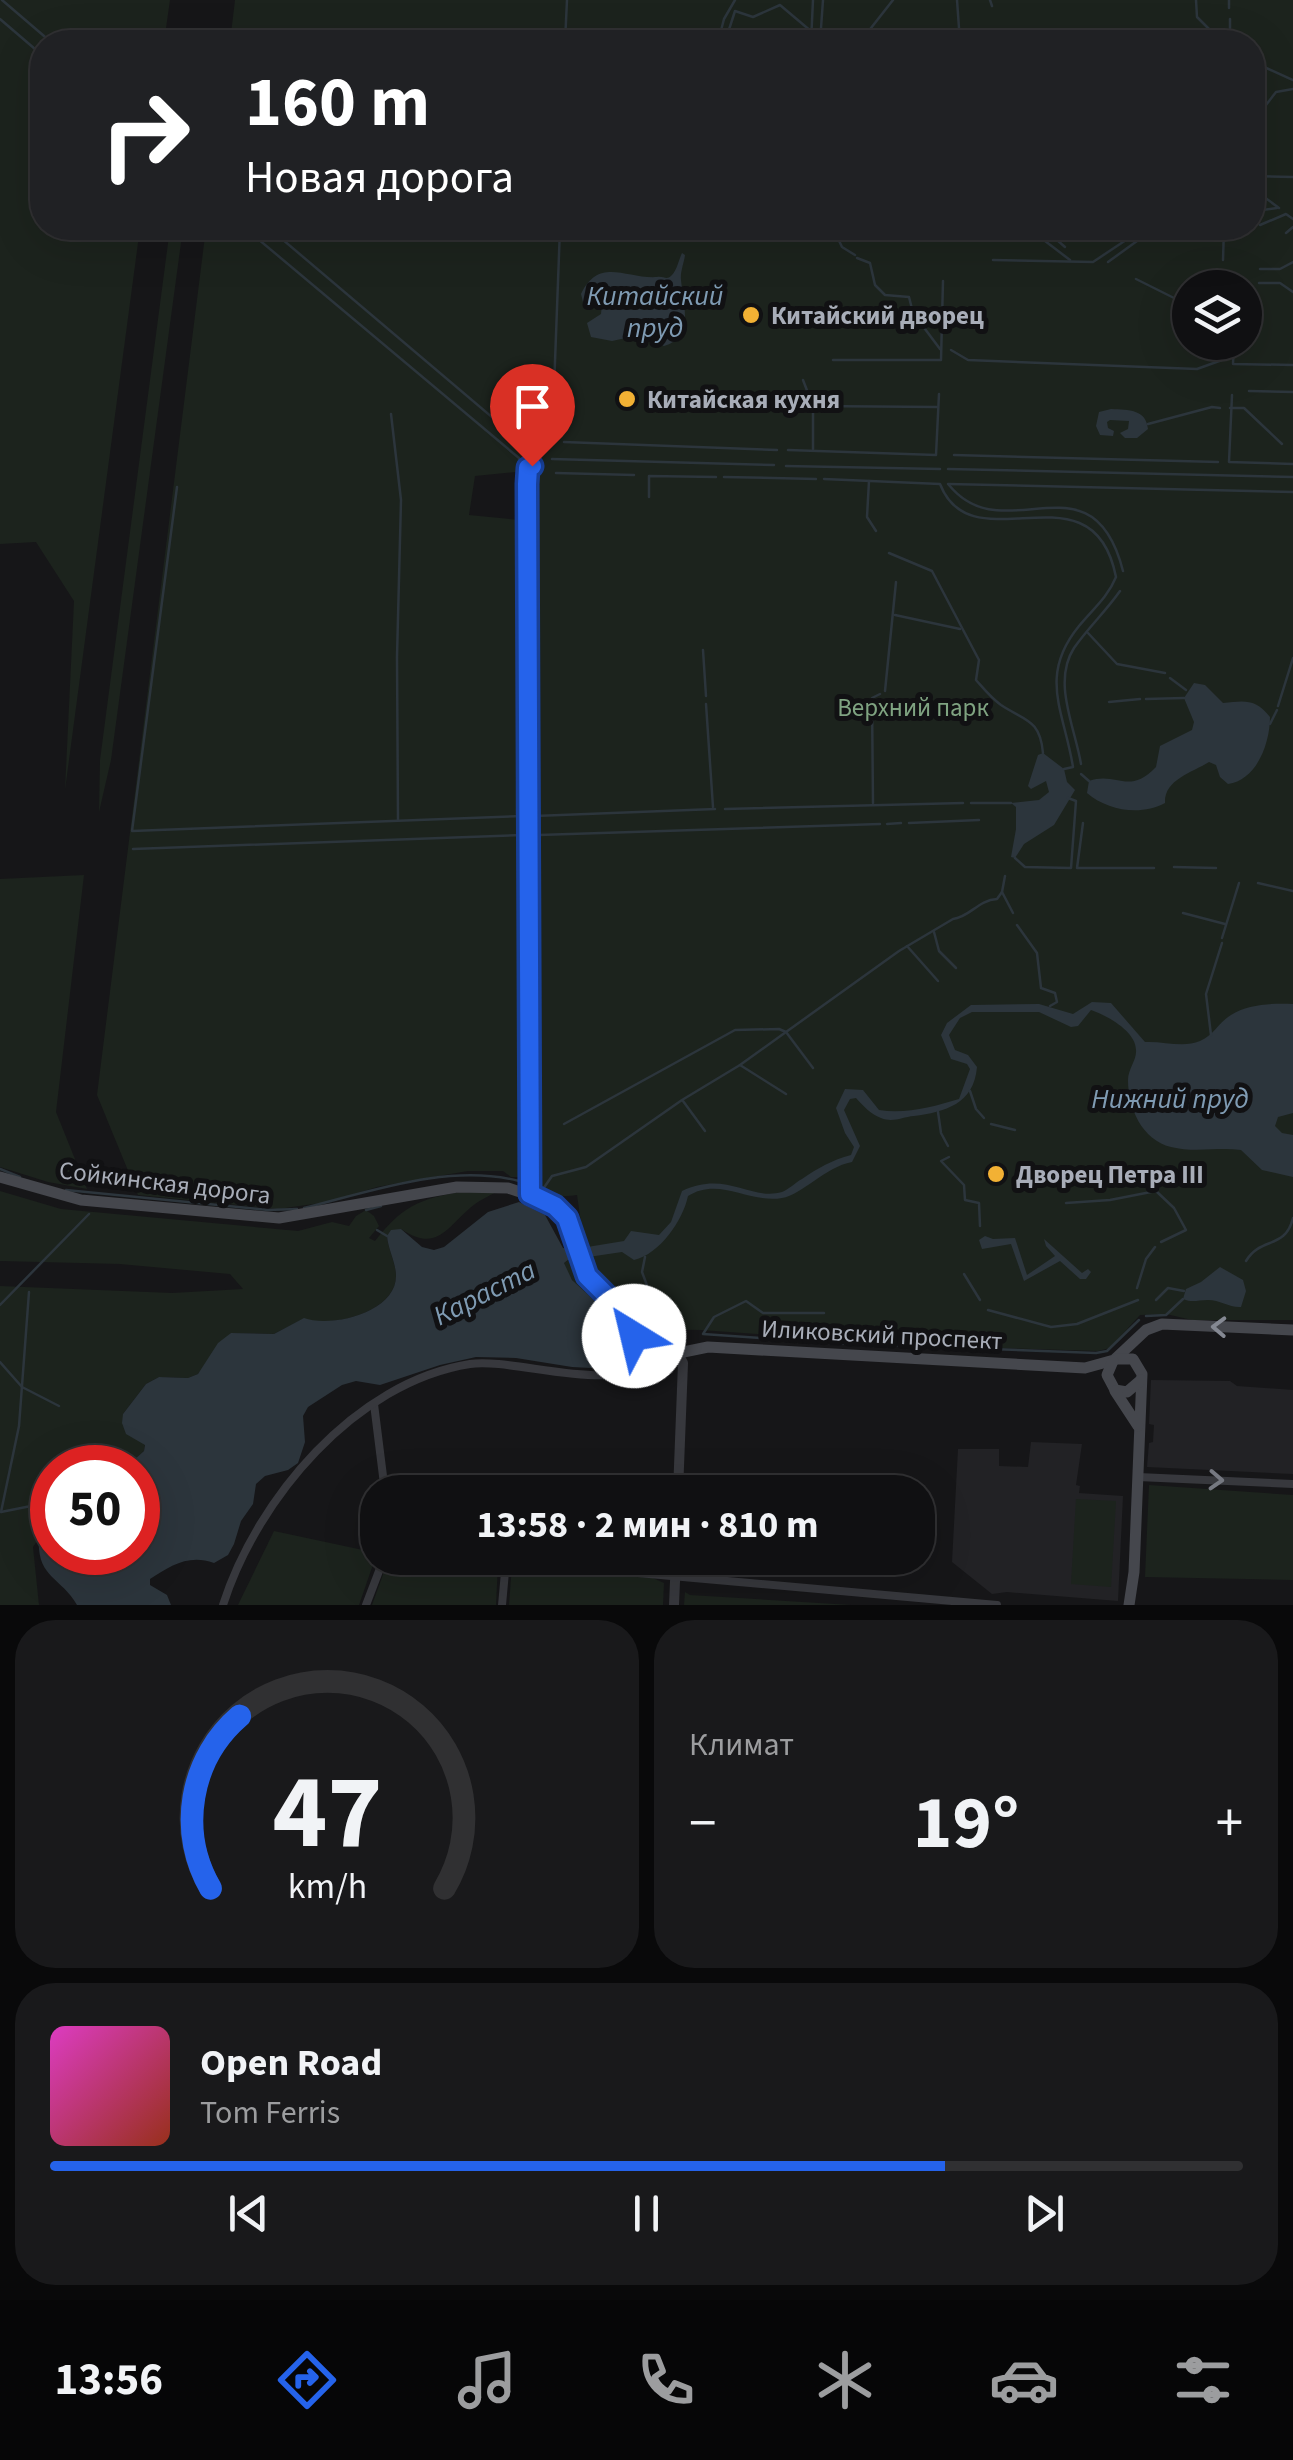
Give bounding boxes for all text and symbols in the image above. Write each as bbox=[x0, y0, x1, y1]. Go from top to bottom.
text: 160 m bbox=[245, 53, 430, 153]
icon: right bbox=[80, 70, 210, 200]
text: Новая дорога bbox=[245, 146, 514, 210]
map controls bbox=[1172, 270, 1262, 360]
button: layers bbox=[1172, 270, 1262, 360]
water label: Китайский пруд bbox=[587, 276, 723, 348]
place label: Китайский дворец bbox=[771, 298, 984, 334]
marker: Китайский дворец bbox=[740, 304, 762, 326]
pin bbox=[490, 364, 575, 467]
icon: arrive bbox=[505, 379, 560, 434]
place label: Китайская кухня bbox=[647, 382, 840, 418]
marker: Китайская кухня bbox=[616, 388, 638, 410]
park label: Верхний парк bbox=[837, 690, 989, 726]
water label: Нижний пруд bbox=[1091, 1079, 1249, 1119]
street label: Сойкинская дорога bbox=[57, 1152, 273, 1214]
place label: Дворец Петра III bbox=[1016, 1157, 1204, 1193]
marker: Дворец Петра III bbox=[985, 1163, 1007, 1185]
water label: Караста bbox=[426, 1250, 543, 1336]
position arrow bbox=[582, 1284, 686, 1388]
street label: Иликовский проспект bbox=[760, 1311, 1003, 1359]
one-way arrow bbox=[1210, 1316, 1226, 1337]
speed limit sign: 50 bbox=[30, 1445, 160, 1575]
one-way arrow bbox=[1208, 1469, 1224, 1490]
text: 13:58 · 2 мин · 810 m bbox=[476, 1498, 819, 1552]
text: Климат bbox=[689, 1722, 794, 1768]
text: 47 bbox=[272, 1740, 382, 1888]
text: 19° bbox=[913, 1770, 1019, 1877]
text: − bbox=[689, 1785, 716, 1863]
text: + bbox=[1216, 1785, 1243, 1863]
text: km/h bbox=[287, 1861, 367, 1912]
text: Open Road bbox=[200, 2036, 382, 2090]
text: Tom Ferris bbox=[200, 2090, 340, 2136]
icon: previous bbox=[221, 2186, 276, 2241]
icon: pause bbox=[619, 2186, 674, 2241]
icon: next bbox=[1017, 2186, 1072, 2241]
icon: directions bbox=[272, 2345, 342, 2415]
icon: music bbox=[452, 2345, 522, 2415]
icon: phone bbox=[631, 2345, 701, 2415]
icon: climate bbox=[810, 2345, 880, 2415]
icon: car bbox=[989, 2345, 1059, 2415]
icon: filters bbox=[1168, 2345, 1238, 2415]
text: 13:56 bbox=[55, 2348, 163, 2412]

